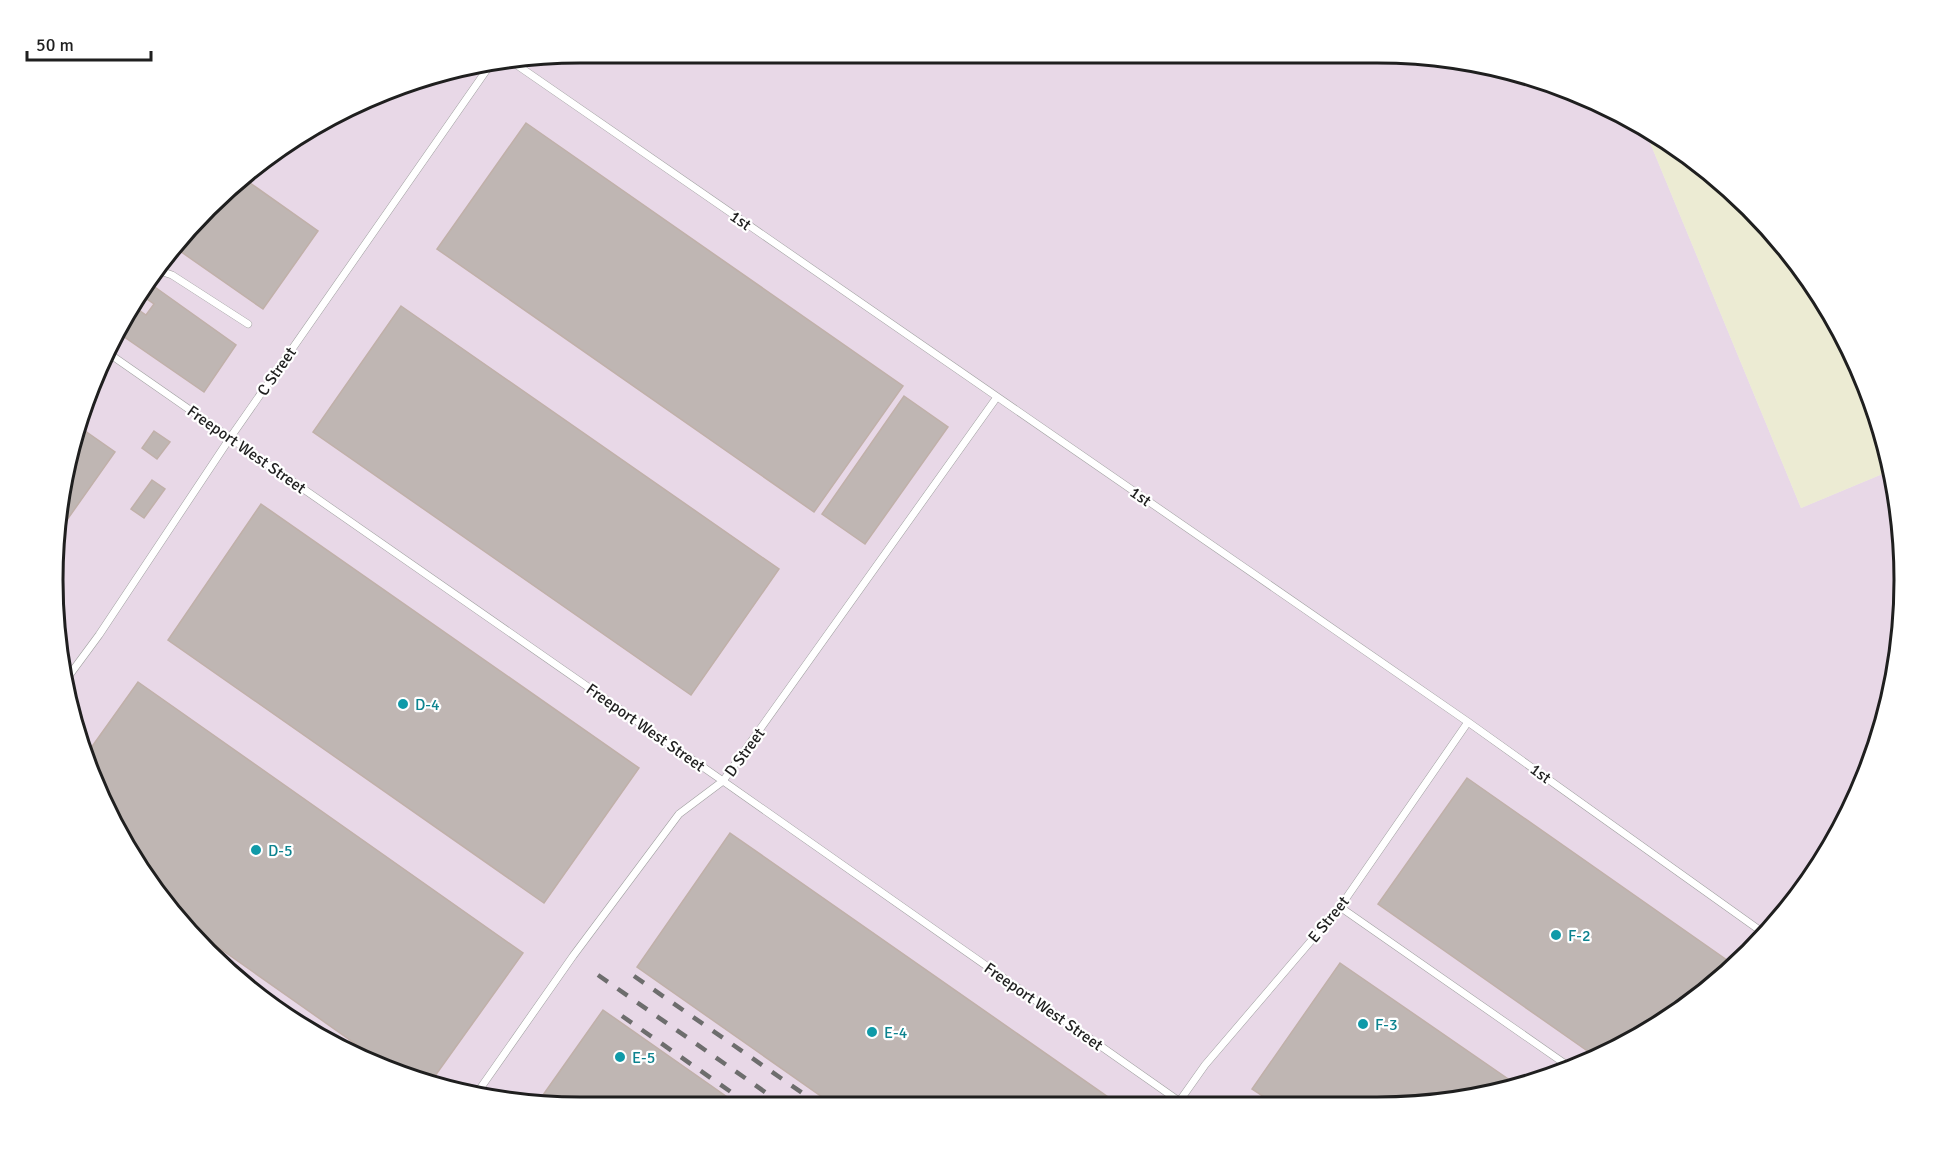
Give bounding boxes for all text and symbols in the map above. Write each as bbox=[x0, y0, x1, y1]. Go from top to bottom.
scale bar bbox=[27, 24, 152, 62]
text: 50 m bbox=[36, 34, 74, 56]
street label: 1st bbox=[726, 207, 755, 235]
street label: C Street bbox=[253, 343, 301, 400]
street label: Freeport West Street bbox=[183, 401, 310, 499]
street label: 1st bbox=[1126, 483, 1155, 511]
street label: Freeport West Street bbox=[582, 679, 709, 777]
place label: D-4 bbox=[415, 695, 440, 715]
marker: D-4 bbox=[396, 697, 410, 711]
street label: D Street bbox=[720, 724, 769, 781]
street label: 1st bbox=[1526, 759, 1555, 788]
place label: D-5 bbox=[268, 841, 293, 861]
marker: D-5 bbox=[249, 843, 263, 857]
street label: E Street bbox=[1304, 892, 1354, 947]
place label: F-2 bbox=[1568, 926, 1591, 946]
marker: F-2 bbox=[1549, 928, 1563, 942]
street label: Freeport West Street bbox=[980, 958, 1107, 1056]
place label: F-3 bbox=[1375, 1015, 1398, 1035]
marker: F-3 bbox=[1356, 1017, 1370, 1031]
place label: E-4 bbox=[884, 1023, 908, 1043]
marker: E-4 bbox=[865, 1025, 879, 1039]
place label: E-5 bbox=[632, 1048, 655, 1068]
marker: E-5 bbox=[613, 1050, 627, 1064]

